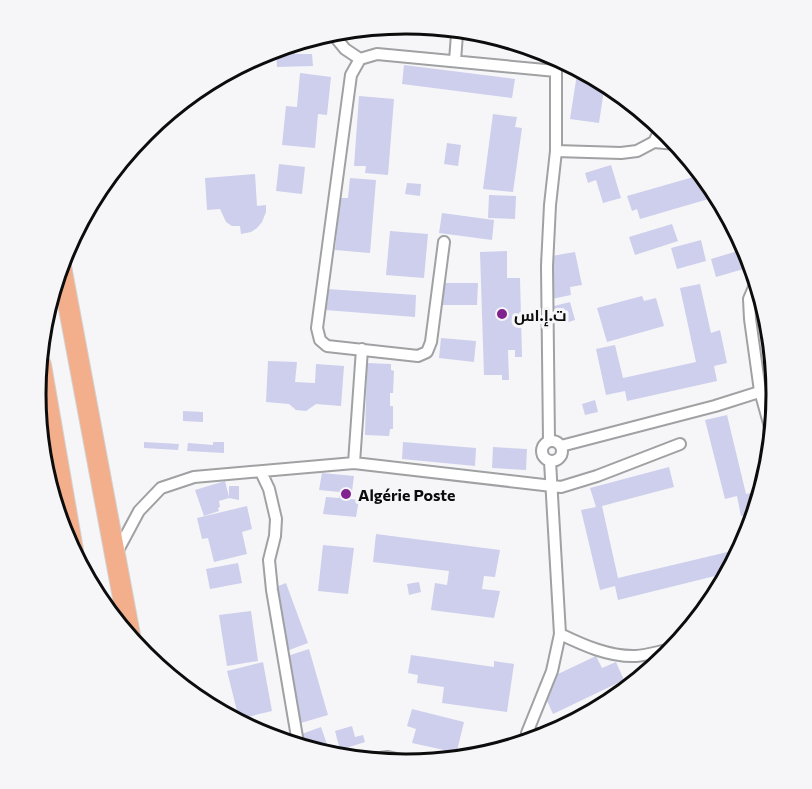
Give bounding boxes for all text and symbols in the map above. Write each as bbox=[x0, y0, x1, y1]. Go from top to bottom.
place label: ت.إ.اس bbox=[514, 305, 566, 327]
marker: ت.إ.اس bbox=[495, 307, 509, 321]
place label: Algérie Poste bbox=[358, 485, 456, 504]
marker: Algérie Poste bbox=[339, 487, 353, 501]

